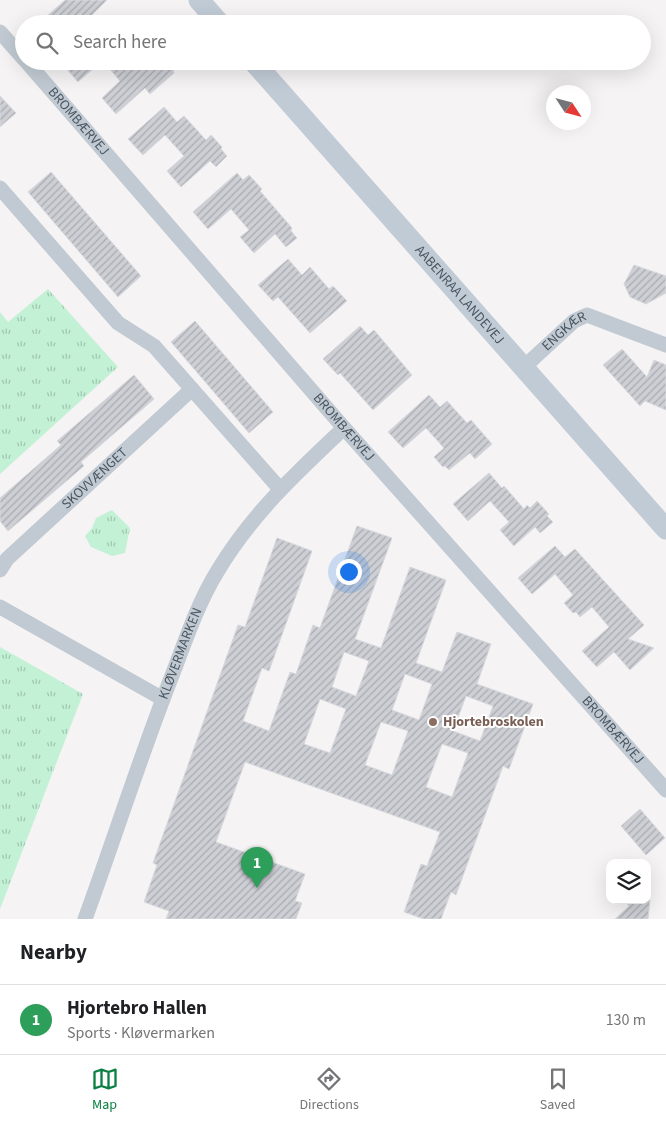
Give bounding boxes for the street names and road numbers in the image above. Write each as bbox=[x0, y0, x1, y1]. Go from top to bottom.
street label: BROMBÆRVEJ bbox=[43, 83, 114, 160]
street label: AABENRAA LANDEVEJ bbox=[410, 241, 509, 349]
street label: ENGKÆR bbox=[538, 307, 589, 356]
street label: BROMBÆRVEJ bbox=[308, 389, 379, 466]
street label: SKOVVÆNGET bbox=[57, 443, 132, 514]
street label: KLØVERMARKEN bbox=[154, 605, 207, 702]
street label: BROMBÆRVEJ bbox=[577, 692, 648, 768]

